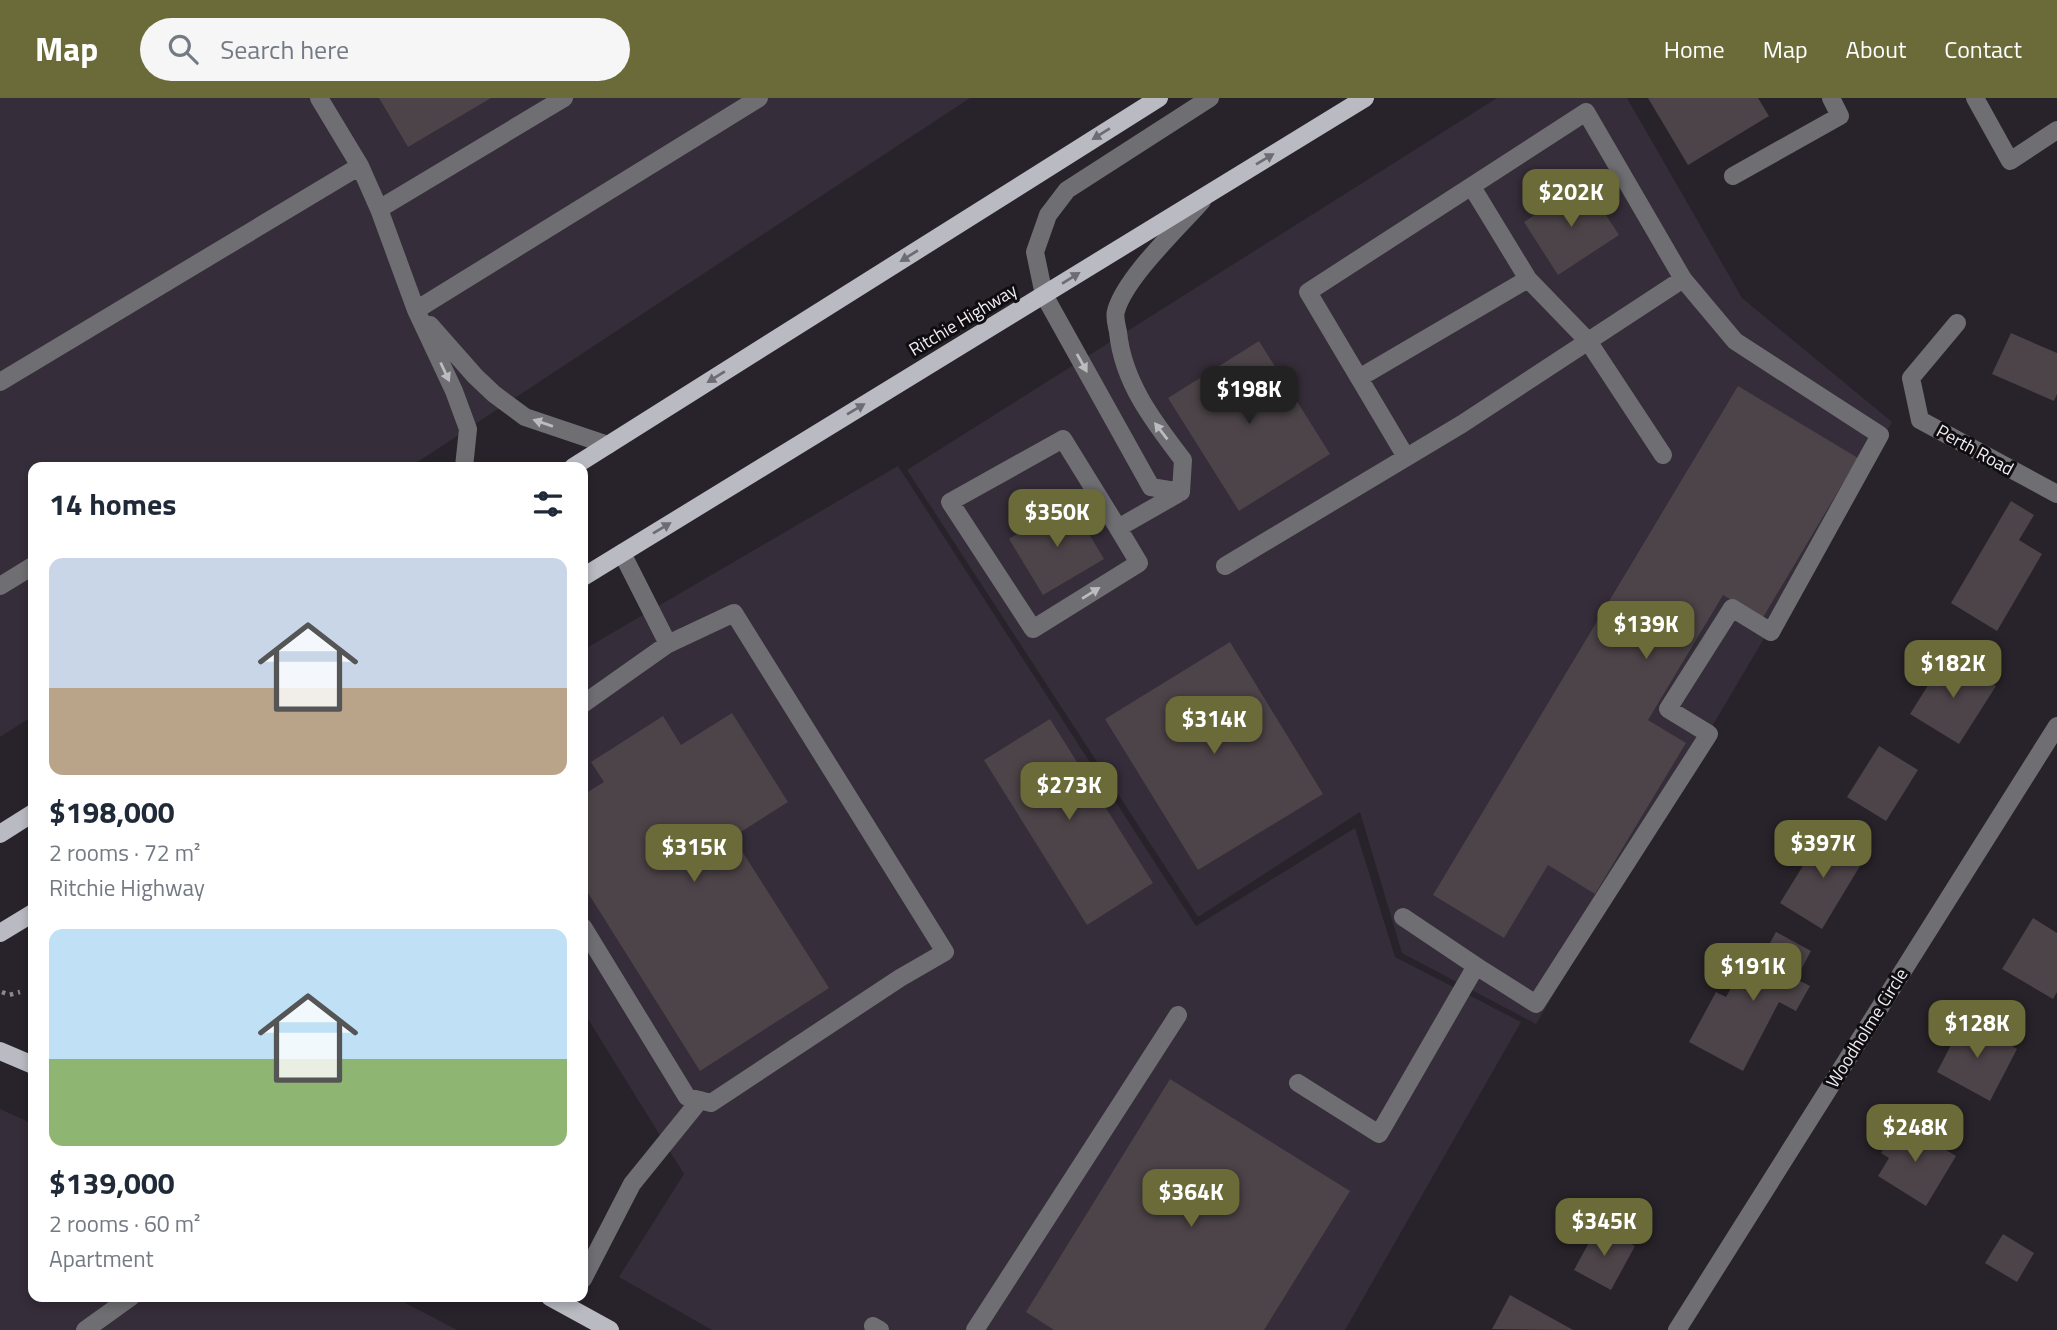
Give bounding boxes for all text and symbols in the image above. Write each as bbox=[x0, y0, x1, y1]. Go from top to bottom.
search box bbox=[140, 18, 630, 81]
text: Map bbox=[35, 24, 98, 74]
icon: search bbox=[164, 30, 202, 68]
text: Search here bbox=[220, 30, 349, 69]
text: Home bbox=[1664, 31, 1725, 67]
text: Map bbox=[1763, 31, 1808, 67]
text: About bbox=[1846, 31, 1906, 67]
text: Contact bbox=[1944, 31, 2022, 67]
one-way arrow bbox=[1092, 128, 1111, 141]
one-way arrow bbox=[1255, 153, 1274, 166]
pin: $202K bbox=[1522, 170, 1620, 229]
text: $202K bbox=[1538, 174, 1604, 209]
one-way arrow bbox=[899, 249, 918, 262]
one-way arrow bbox=[1061, 272, 1081, 285]
street label: Ritchie Highway bbox=[903, 276, 1022, 363]
one-way arrow bbox=[1076, 353, 1088, 372]
one-way arrow bbox=[439, 362, 451, 382]
pin: $198K bbox=[1200, 366, 1298, 426]
one-way arrow bbox=[707, 370, 726, 383]
text: $198K bbox=[1216, 371, 1282, 406]
one-way arrow bbox=[846, 403, 866, 416]
one-way arrow bbox=[533, 417, 554, 428]
street label: Perth Road bbox=[1932, 417, 2019, 482]
one-way arrow bbox=[1155, 422, 1169, 440]
text: 14 homes bbox=[49, 481, 176, 527]
icon: filters bbox=[529, 485, 567, 523]
pin: $350K bbox=[1008, 490, 1106, 549]
text: $350K bbox=[1024, 494, 1090, 529]
one-way arrow bbox=[652, 522, 671, 535]
one-way arrow bbox=[1081, 587, 1101, 600]
pin: $139K bbox=[1597, 602, 1695, 661]
icon: home bbox=[245, 604, 371, 730]
text: $139K bbox=[1613, 606, 1679, 641]
pin: $182K bbox=[1904, 640, 2002, 700]
text: $182K bbox=[1920, 645, 1986, 680]
pin: $314K bbox=[1165, 696, 1263, 756]
text: $314K bbox=[1181, 701, 1247, 736]
pin: $273K bbox=[1020, 762, 1118, 822]
text: $273K bbox=[1036, 767, 1102, 802]
text: $198,000 bbox=[49, 789, 175, 835]
pin: $397K bbox=[1774, 820, 1872, 880]
pin: $315K bbox=[645, 824, 743, 884]
text: $397K bbox=[1790, 825, 1856, 860]
text: $315K bbox=[661, 829, 727, 864]
text: 2 rooms · 72 m² bbox=[49, 835, 200, 870]
text: Ritchie Highway bbox=[49, 870, 205, 905]
pin: $191K bbox=[1704, 944, 1802, 1003]
text: $191K bbox=[1720, 948, 1786, 983]
street label: Woodholme Circle bbox=[1819, 963, 1914, 1093]
icon: home bbox=[245, 975, 371, 1101]
pin: $128K bbox=[1928, 1000, 2026, 1060]
text: $128K bbox=[1944, 1005, 2010, 1040]
pin: $248K bbox=[1866, 1104, 1964, 1164]
text: $248K bbox=[1882, 1109, 1948, 1144]
text: $139,000 bbox=[49, 1160, 175, 1206]
pin: $364K bbox=[1142, 1170, 1240, 1229]
text: $364K bbox=[1158, 1174, 1224, 1209]
pin: $345K bbox=[1555, 1198, 1653, 1258]
text: $345K bbox=[1571, 1203, 1637, 1238]
text: 2 rooms · 60 m² bbox=[49, 1206, 200, 1241]
text: Apartment bbox=[49, 1241, 154, 1276]

